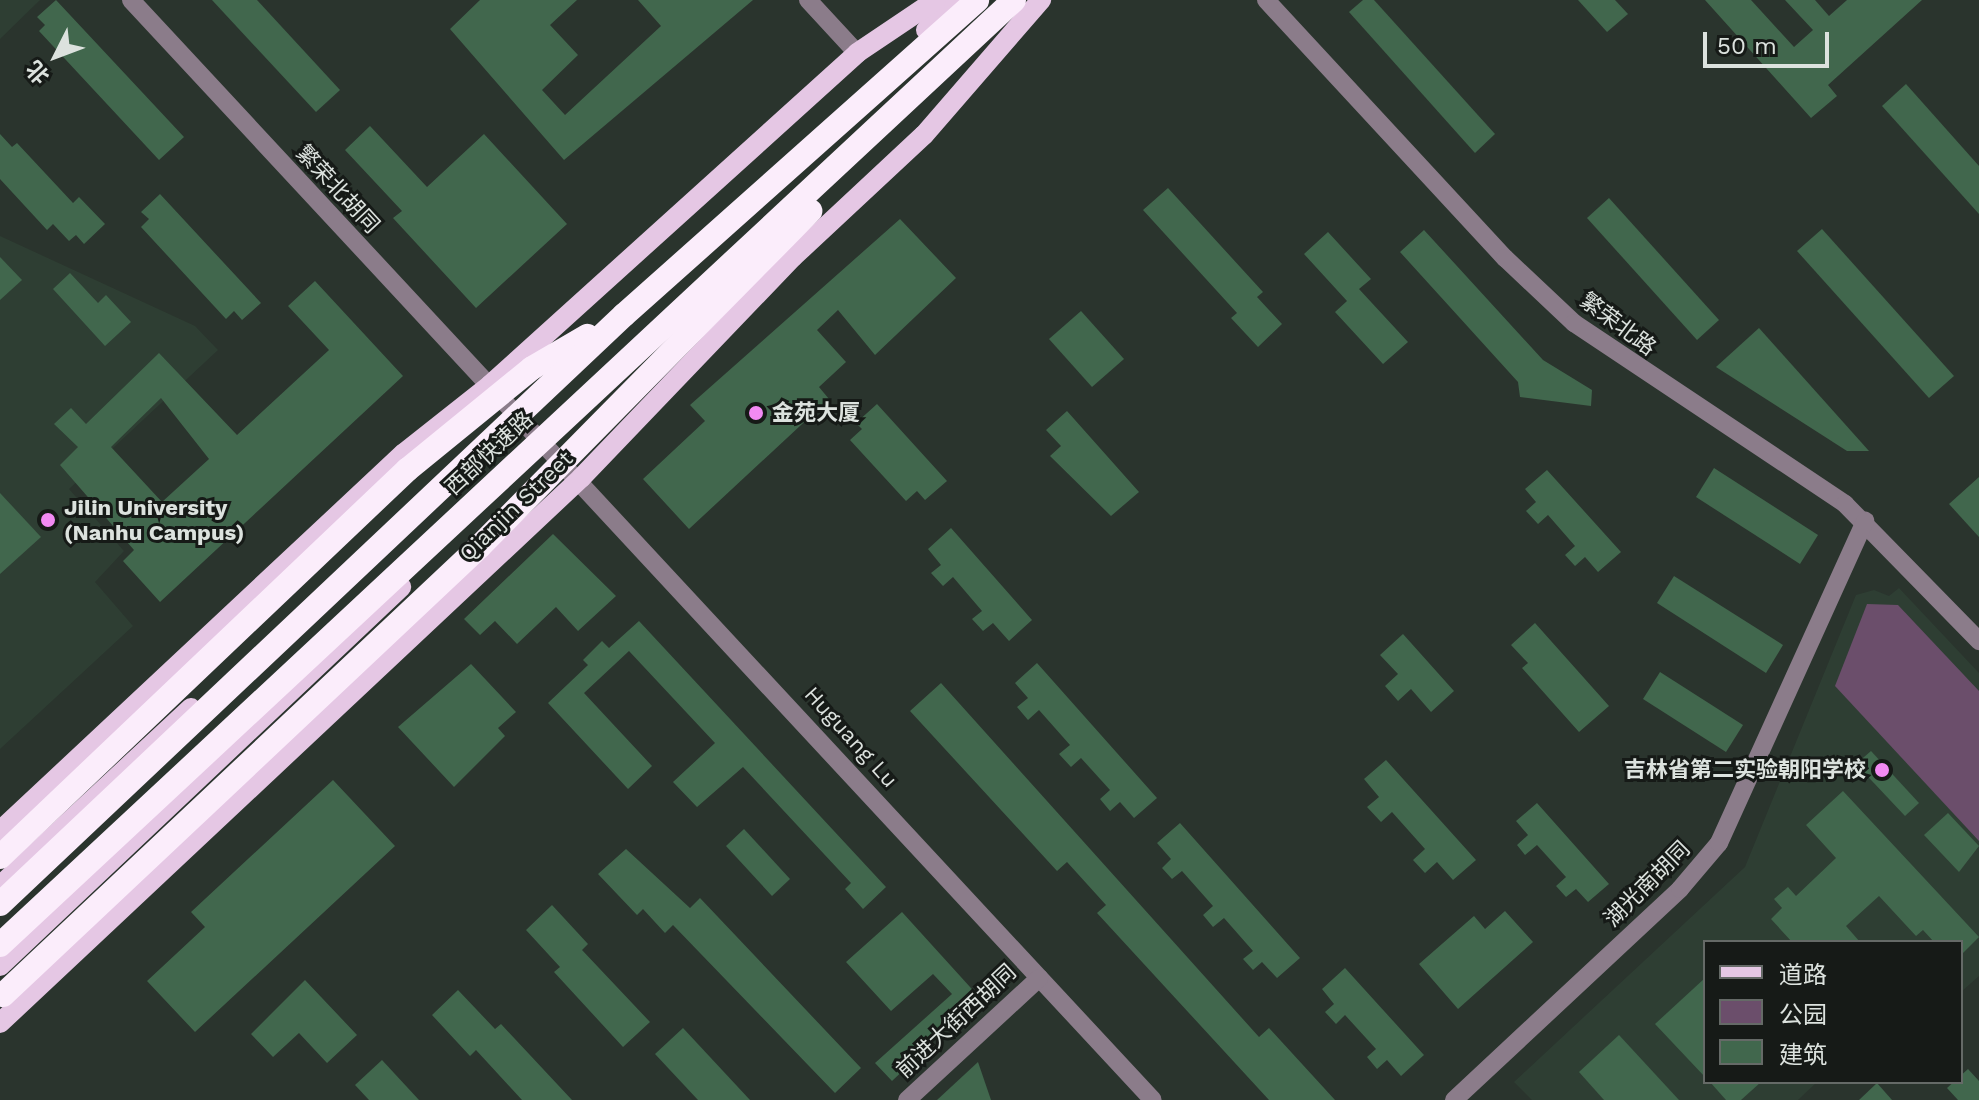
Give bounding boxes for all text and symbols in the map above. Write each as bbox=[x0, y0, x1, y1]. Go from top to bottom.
north arrow bbox=[16, 16, 96, 96]
scale bar bbox=[1707, 16, 1833, 66]
text: 50 m bbox=[1717, 32, 1777, 60]
text: 北 bbox=[21, 56, 54, 89]
street label: 繁荣北胡同 bbox=[291, 140, 385, 238]
street label: 繁荣北路 bbox=[1575, 287, 1661, 361]
place label: 金苑大厦 bbox=[772, 400, 860, 426]
marker: 金苑大厦 bbox=[747, 404, 765, 422]
street label: 西部快速路 bbox=[440, 406, 538, 500]
street label: Qianjin Street bbox=[454, 445, 578, 567]
place label: Jilin University (Nanhu Campus) bbox=[64, 494, 244, 546]
marker: Jilin University (Nanhu Campus) bbox=[39, 511, 57, 529]
street label: Huguang Lu bbox=[799, 681, 903, 793]
place label: 吉林省第二实验朝阳学校 bbox=[1624, 757, 1866, 783]
marker: 吉林省第二实验朝阳学校 bbox=[1873, 761, 1891, 779]
street label: 湖光南胡同 bbox=[1599, 836, 1695, 932]
legend bbox=[1703, 940, 1963, 1084]
street label: 前进大街西胡同 bbox=[891, 959, 1021, 1083]
text: 道路 bbox=[1779, 961, 1827, 989]
text: 公园 bbox=[1779, 1001, 1827, 1029]
text: 建筑 bbox=[1779, 1041, 1827, 1069]

